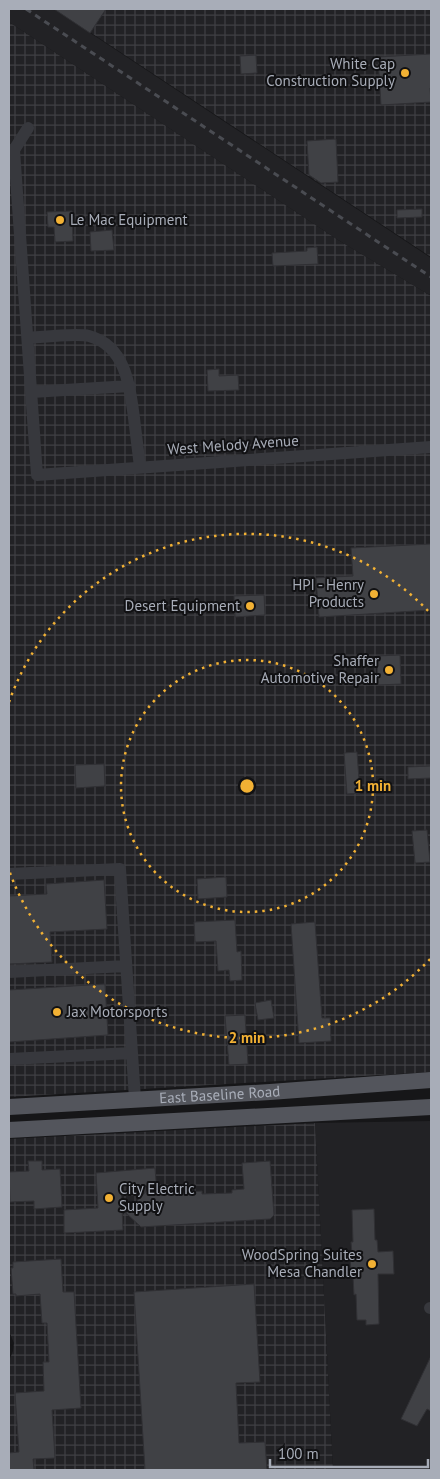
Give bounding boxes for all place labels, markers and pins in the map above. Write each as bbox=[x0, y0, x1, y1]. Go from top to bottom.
place label: White Cap Construction Supply bbox=[266, 54, 395, 90]
marker: White Cap Construction Supply bbox=[399, 67, 411, 79]
place label: Le Mac Equipment bbox=[70, 210, 188, 229]
marker: Le Mac Equipment bbox=[54, 214, 66, 226]
place label: HPI - Henry Products bbox=[292, 575, 364, 611]
marker: HPI - Henry Products bbox=[368, 588, 380, 600]
place label: Desert Equipment bbox=[125, 596, 240, 615]
marker: Desert Equipment bbox=[244, 600, 256, 612]
place label: Shaffer Automotive Repair bbox=[261, 651, 379, 687]
marker: Shaffer Automotive Repair bbox=[383, 664, 395, 676]
centre of rings bbox=[238, 777, 256, 795]
place label: Jax Motorsports bbox=[66, 1002, 167, 1021]
marker: Jax Motorsports bbox=[51, 1006, 63, 1018]
place label: City Electric Supply bbox=[119, 1179, 195, 1215]
marker: City Electric Supply bbox=[103, 1192, 115, 1204]
place label: WoodSpring Suites Mesa Chandler bbox=[242, 1245, 362, 1281]
marker: WoodSpring Suites Mesa Chandler bbox=[366, 1258, 378, 1270]

